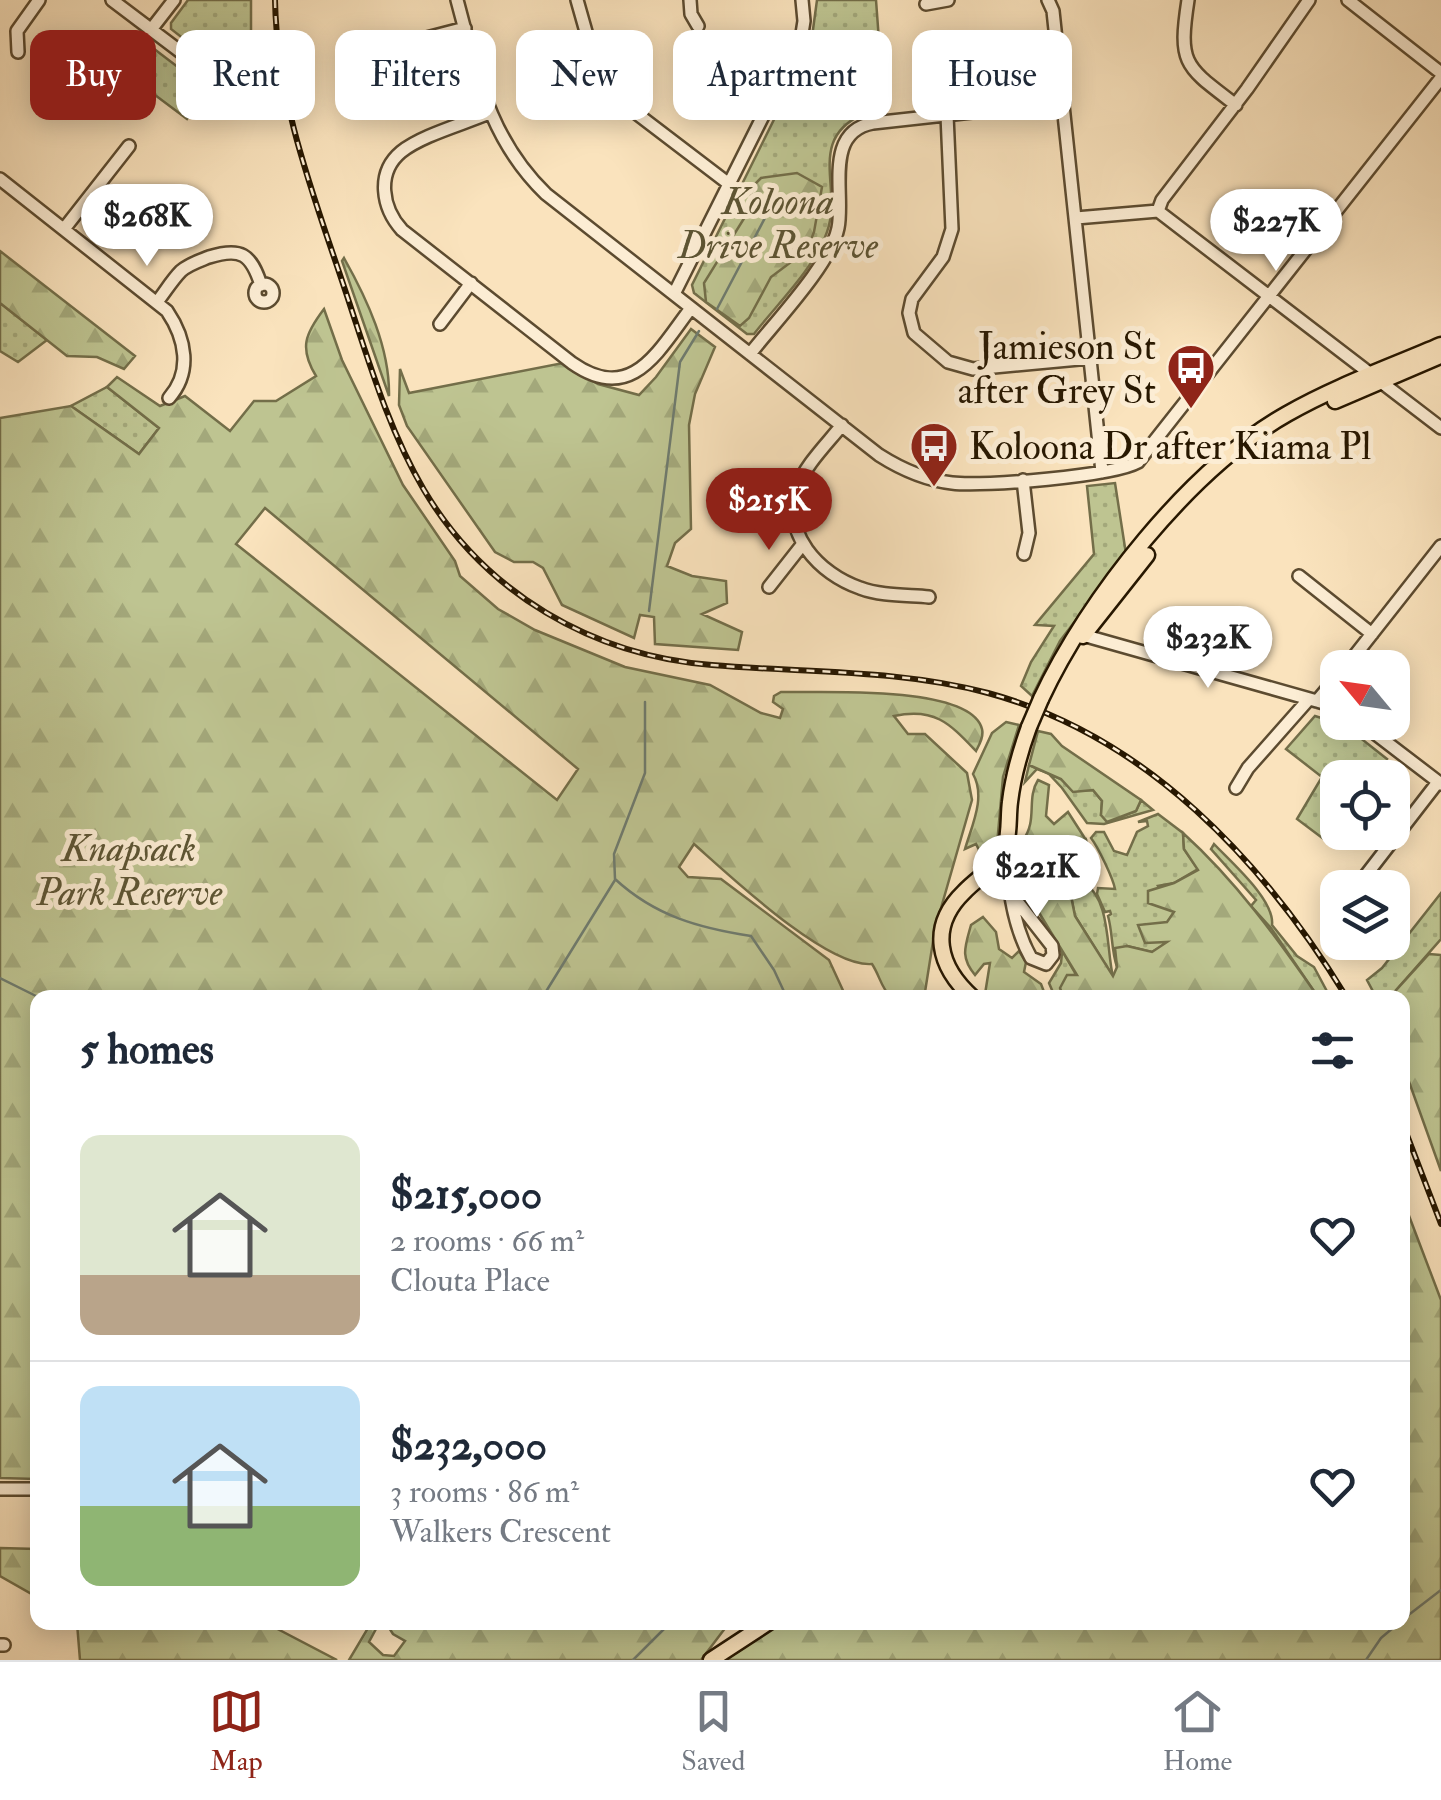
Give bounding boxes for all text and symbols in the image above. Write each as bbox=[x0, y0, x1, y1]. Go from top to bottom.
chip: Buy bbox=[30, 30, 156, 120]
chip: Rent bbox=[176, 30, 315, 120]
chip: Filters bbox=[335, 30, 496, 120]
chip: New bbox=[516, 30, 653, 120]
chip: Apartment bbox=[673, 30, 892, 120]
chip: House bbox=[912, 30, 1072, 120]
park label: Koloona Drive Reserve bbox=[676, 178, 878, 270]
pin: $268K bbox=[77, 184, 217, 269]
pin: $227K bbox=[1206, 189, 1346, 274]
text: $268K bbox=[103, 196, 191, 236]
text: $227K bbox=[1232, 201, 1320, 241]
place label: Jamieson St after Grey St bbox=[958, 323, 1156, 415]
bus stop icon: Jamieson St after Grey St bbox=[1165, 342, 1217, 410]
bus stop icon: Koloona Dr after Kiama Pl bbox=[908, 420, 960, 488]
place label: Koloona Dr after Kiama Pl bbox=[969, 423, 1371, 471]
pin: $215K bbox=[699, 468, 839, 553]
text: $215K bbox=[728, 480, 810, 520]
pin: $232K bbox=[1138, 606, 1278, 691]
text: $232K bbox=[1165, 618, 1251, 658]
north arrow bbox=[1320, 650, 1410, 740]
map controls bbox=[1320, 650, 1410, 960]
button: locate bbox=[1320, 760, 1410, 850]
park label: Knapsack Park Reserve bbox=[35, 825, 222, 917]
pin: $221K bbox=[967, 835, 1107, 920]
text: $221K bbox=[995, 847, 1079, 887]
button: layers bbox=[1320, 870, 1410, 960]
icon: filters bbox=[1305, 1023, 1360, 1078]
text: 5 homes bbox=[80, 1024, 214, 1076]
text: $215,000 bbox=[390, 1169, 542, 1221]
icon: home bbox=[160, 1175, 280, 1295]
icon: heart bbox=[1305, 1208, 1360, 1263]
text: 2 rooms · 66 m² bbox=[390, 1221, 584, 1261]
text: Clouta Place bbox=[390, 1261, 550, 1301]
text: $232,000 bbox=[390, 1420, 547, 1472]
icon: home bbox=[160, 1426, 280, 1546]
icon: heart bbox=[1305, 1459, 1360, 1514]
text: 3 rooms · 86 m² bbox=[390, 1472, 579, 1512]
text: Walkers Crescent bbox=[390, 1512, 611, 1552]
tab: Map bbox=[209, 1684, 264, 1779]
tab: Saved bbox=[681, 1684, 745, 1779]
tab: Home bbox=[1163, 1684, 1232, 1779]

